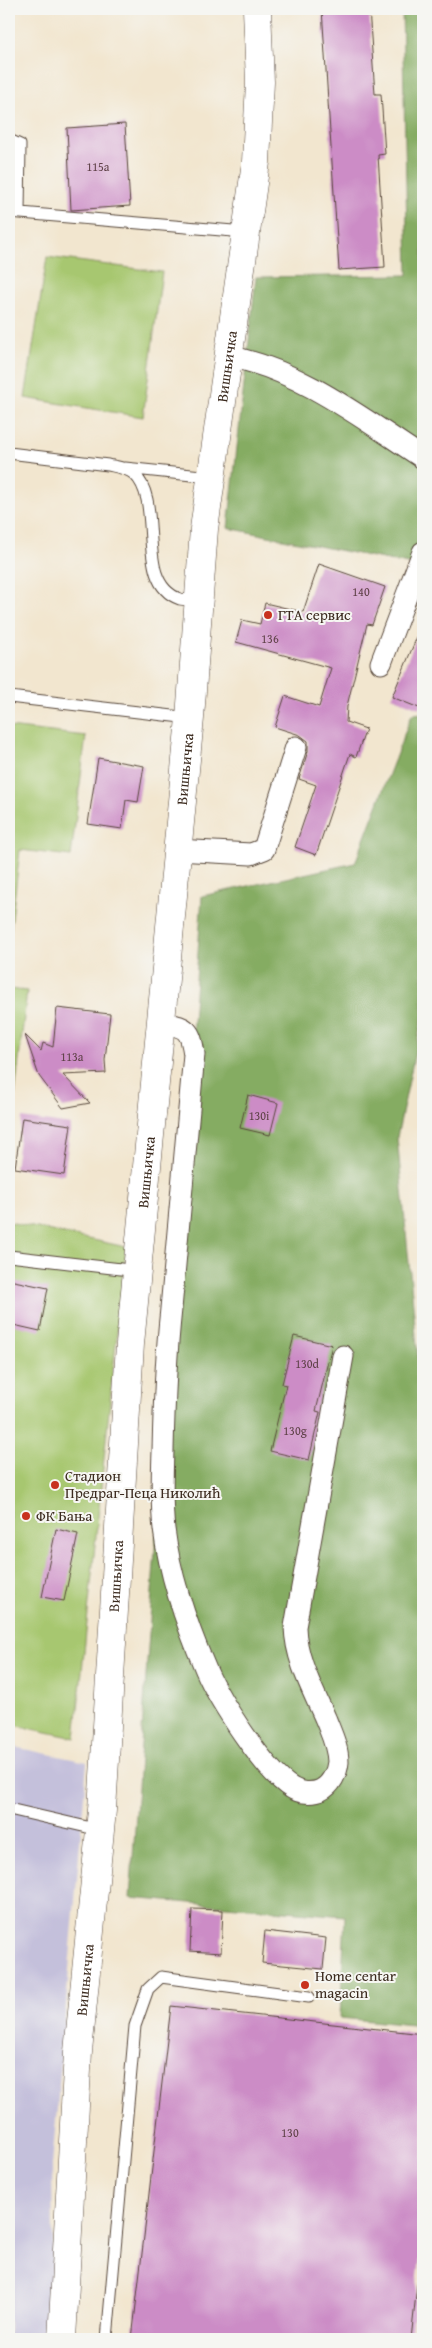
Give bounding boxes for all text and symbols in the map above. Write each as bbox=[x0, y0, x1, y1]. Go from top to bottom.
house number: 115a bbox=[86, 158, 110, 175]
street label: Вишњичка bbox=[211, 328, 242, 404]
house number: 140 bbox=[352, 583, 370, 600]
place label: ГТА сервис bbox=[278, 604, 351, 625]
marker: ГТА сервис bbox=[262, 609, 274, 621]
house number: 136 bbox=[261, 630, 279, 647]
street label: Вишњичка bbox=[171, 731, 199, 806]
house number: 113a bbox=[60, 1048, 84, 1065]
house number: 130i bbox=[249, 1107, 270, 1124]
street label: Вишњичка bbox=[132, 1134, 160, 1209]
house number: 130d bbox=[295, 1355, 319, 1372]
house number: 130g bbox=[283, 1422, 307, 1439]
place label: Стадион Предраг-Пеца Николић bbox=[65, 1465, 221, 1503]
marker: Стадион Предраг-Пеца Николић bbox=[49, 1479, 61, 1491]
place label: ФК Бања bbox=[36, 1505, 93, 1526]
marker: ФК Бања bbox=[20, 1510, 32, 1522]
street label: Вишњичка bbox=[103, 1539, 128, 1613]
street label: Вишњичка bbox=[71, 1942, 99, 2017]
place label: Home centar magacin bbox=[315, 1965, 396, 2003]
marker: Home centar magacin bbox=[299, 1979, 311, 1991]
house number: 130 bbox=[281, 2124, 299, 2141]

